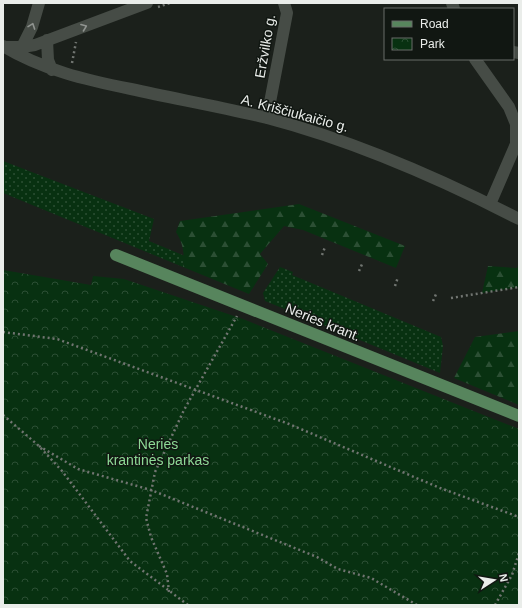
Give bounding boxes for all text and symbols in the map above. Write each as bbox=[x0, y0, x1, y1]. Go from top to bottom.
legend bbox=[384, 8, 514, 60]
street label: Eržvilko g. bbox=[252, 13, 278, 79]
text: Road bbox=[420, 17, 449, 31]
one-way arrow bbox=[27, 22, 35, 29]
one-way arrow bbox=[80, 23, 87, 31]
text: Park bbox=[420, 37, 446, 51]
street label: A. Kriščiukaičio g. bbox=[240, 91, 350, 135]
street label: Neries krant. bbox=[283, 300, 363, 344]
park label: Neries krantinės parkas bbox=[107, 436, 209, 468]
north arrow bbox=[474, 560, 514, 600]
text: N bbox=[497, 573, 510, 583]

